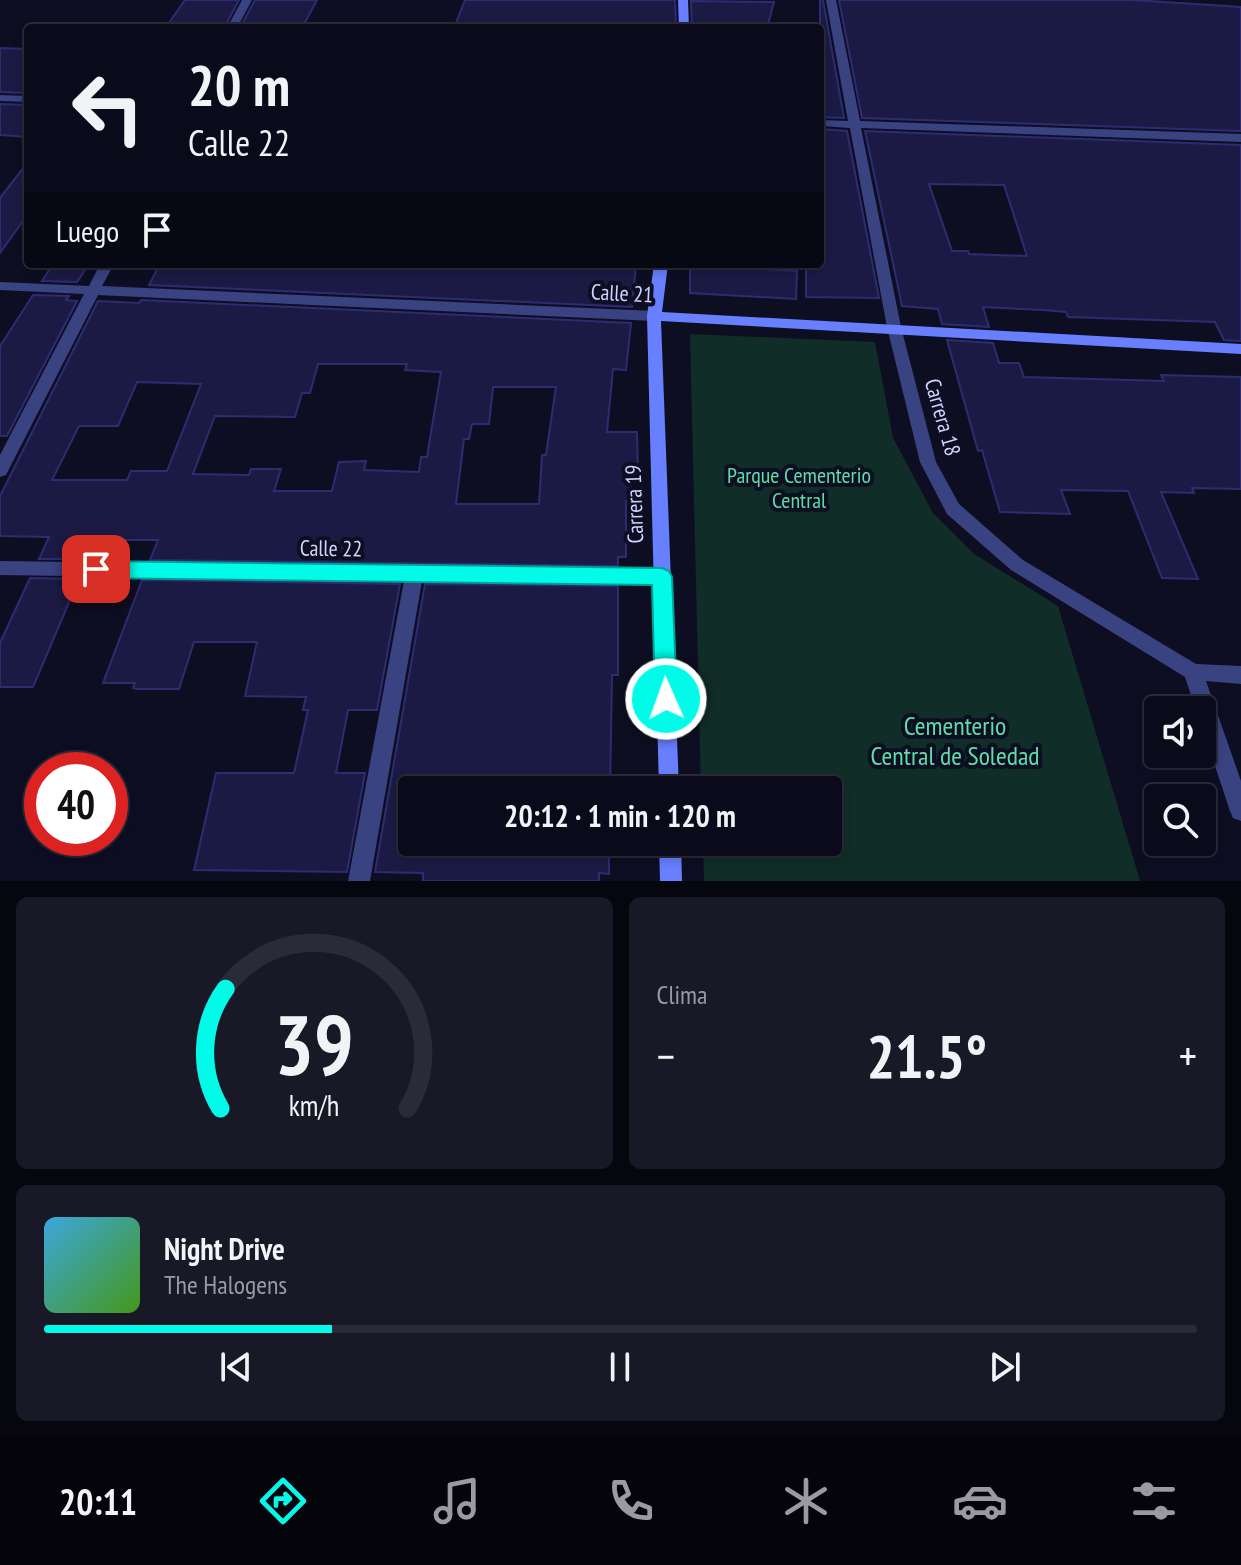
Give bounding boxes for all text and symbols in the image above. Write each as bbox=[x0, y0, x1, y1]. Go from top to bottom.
text: 20 m bbox=[188, 49, 290, 121]
icon: left bbox=[56, 56, 160, 160]
text: Calle 22 bbox=[188, 119, 290, 166]
icon: arrive bbox=[135, 208, 179, 252]
text: Luego bbox=[56, 211, 119, 250]
street label: Calle 21 bbox=[590, 277, 654, 309]
street label: Carrera 18 bbox=[919, 375, 967, 459]
park label: Parque Cementerio Central bbox=[727, 461, 871, 514]
street label: Carrera 19 bbox=[619, 464, 649, 544]
street label: Calle 22 bbox=[300, 533, 362, 563]
pin bbox=[62, 535, 130, 603]
icon: arrive bbox=[74, 547, 118, 591]
position arrow bbox=[624, 657, 708, 741]
map controls bbox=[1144, 696, 1216, 856]
button: sound bbox=[1144, 696, 1216, 768]
park label: Cementerio Central de Soledad bbox=[870, 709, 1040, 772]
speed limit sign: 40 bbox=[24, 752, 128, 856]
button: search bbox=[1144, 784, 1216, 856]
text: 20:12 · 1 min · 120 m bbox=[504, 796, 736, 835]
text: Clima bbox=[657, 978, 707, 1011]
text: 39 bbox=[274, 990, 354, 1098]
text: 21.5° bbox=[866, 1017, 987, 1095]
text: − bbox=[657, 1027, 675, 1084]
text: + bbox=[1179, 1027, 1197, 1084]
text: km/h bbox=[289, 1087, 340, 1124]
text: Night Drive bbox=[164, 1229, 285, 1268]
text: The Halogens bbox=[164, 1268, 287, 1301]
icon: previous bbox=[214, 1345, 258, 1389]
icon: pause bbox=[598, 1345, 642, 1389]
icon: next bbox=[983, 1345, 1027, 1389]
icon: directions bbox=[255, 1473, 311, 1529]
icon: music bbox=[429, 1473, 485, 1529]
icon: phone bbox=[603, 1473, 659, 1529]
icon: climate bbox=[778, 1473, 834, 1529]
icon: car bbox=[952, 1473, 1008, 1529]
icon: filters bbox=[1126, 1473, 1182, 1529]
text: 20:11 bbox=[59, 1478, 137, 1525]

